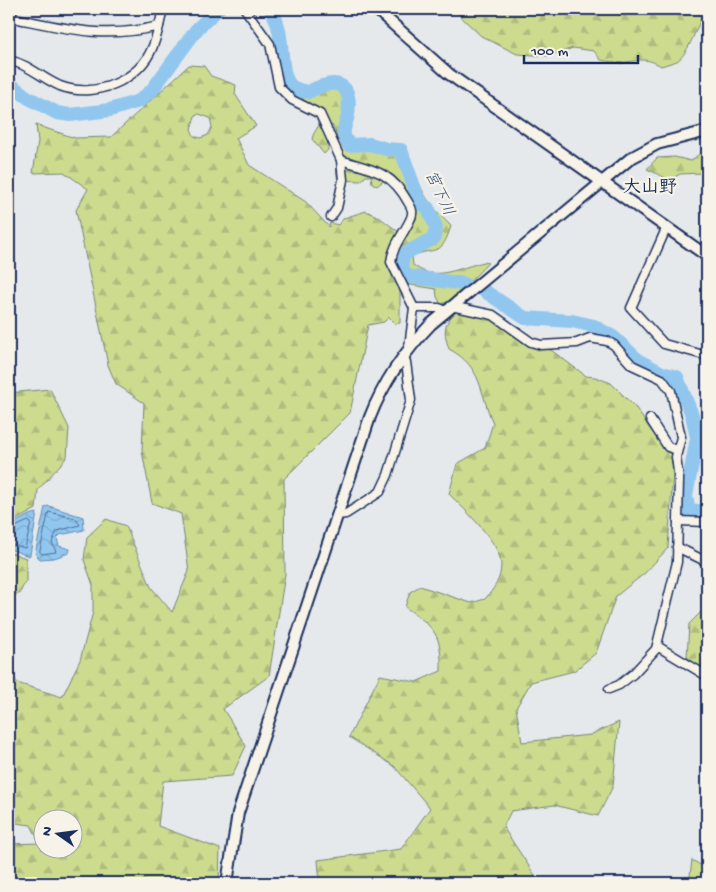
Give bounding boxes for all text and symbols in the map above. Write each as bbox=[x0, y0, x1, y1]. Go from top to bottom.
scale bar bbox=[524, 32, 637, 64]
text: 100 m bbox=[530, 43, 569, 61]
water label: 宮下川 bbox=[419, 168, 458, 220]
district label: 大山野 bbox=[623, 177, 677, 199]
north arrow bbox=[32, 810, 82, 860]
text: N bbox=[38, 825, 57, 838]

